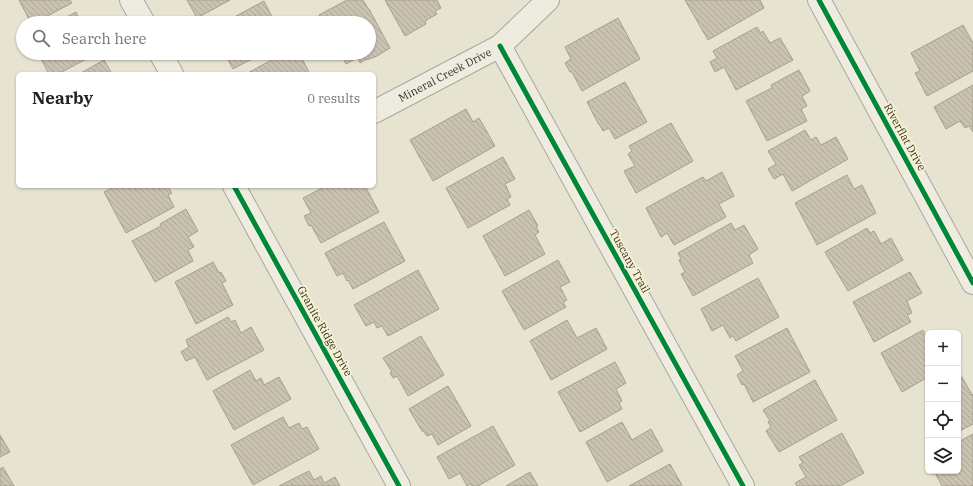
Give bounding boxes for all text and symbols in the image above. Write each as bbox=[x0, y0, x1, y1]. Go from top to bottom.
search box bbox=[16, 16, 376, 60]
icon: search bbox=[30, 27, 52, 49]
text: Search here bbox=[62, 29, 147, 48]
street label: Mineral Creek Drive bbox=[396, 45, 494, 105]
text: Nearby bbox=[32, 87, 93, 109]
text: 0 results bbox=[307, 90, 360, 107]
street label: Riverflat Drive bbox=[881, 101, 929, 173]
street label: Tuscany Trail bbox=[607, 227, 653, 295]
street label: Granite Ridge Drive bbox=[294, 283, 356, 379]
map controls bbox=[925, 330, 961, 474]
button: + bbox=[925, 330, 961, 366]
button: − bbox=[925, 366, 961, 402]
button: locate bbox=[925, 402, 961, 438]
button: layers bbox=[925, 438, 961, 474]

